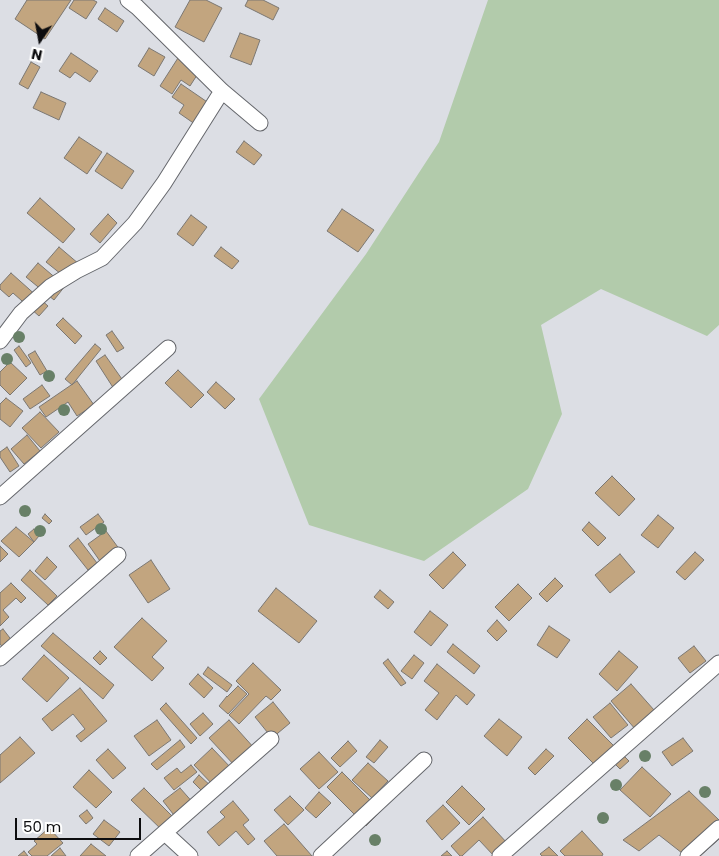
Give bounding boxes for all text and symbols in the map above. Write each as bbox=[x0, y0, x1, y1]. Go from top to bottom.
north arrow bbox=[15, 15, 65, 65]
text: N bbox=[30, 44, 44, 66]
scale bar bbox=[18, 808, 144, 840]
text: 50 m bbox=[23, 816, 61, 837]

